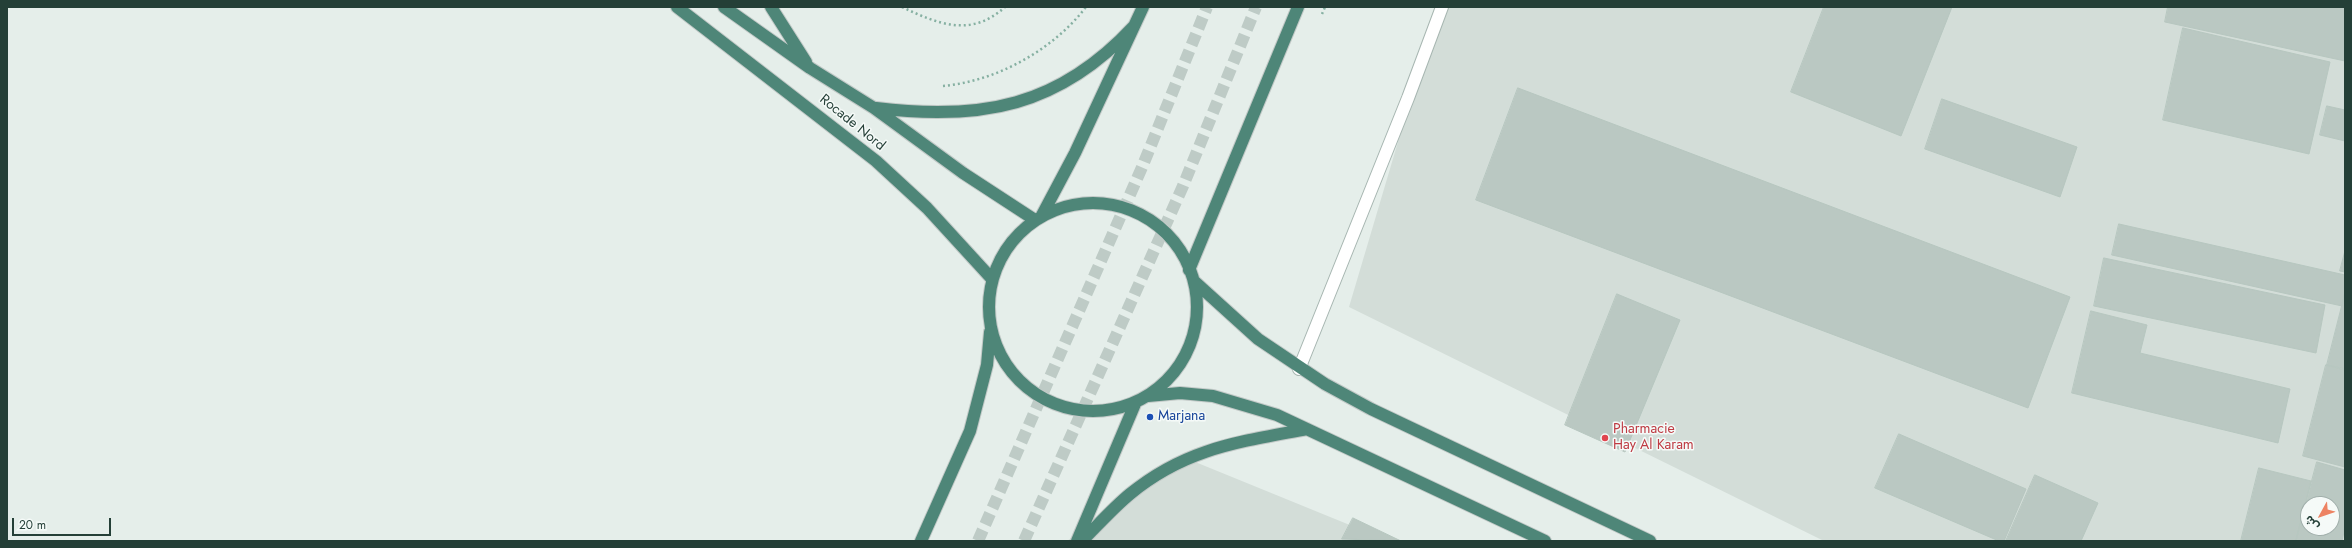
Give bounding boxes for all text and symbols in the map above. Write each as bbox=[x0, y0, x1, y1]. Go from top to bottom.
street label: Rocade Nord bbox=[816, 91, 888, 155]
place label: Marjana bbox=[1158, 409, 1205, 425]
marker: Marjana bbox=[1145, 412, 1155, 422]
place label: Pharmacie Hay Al Karam bbox=[1613, 422, 1694, 454]
marker: Pharmacie Hay Al Karam bbox=[1600, 433, 1610, 443]
north arrow bbox=[2300, 496, 2340, 536]
scale bar bbox=[14, 510, 113, 536]
text: ش bbox=[2301, 512, 2323, 534]
text: 20 m bbox=[19, 516, 46, 534]

